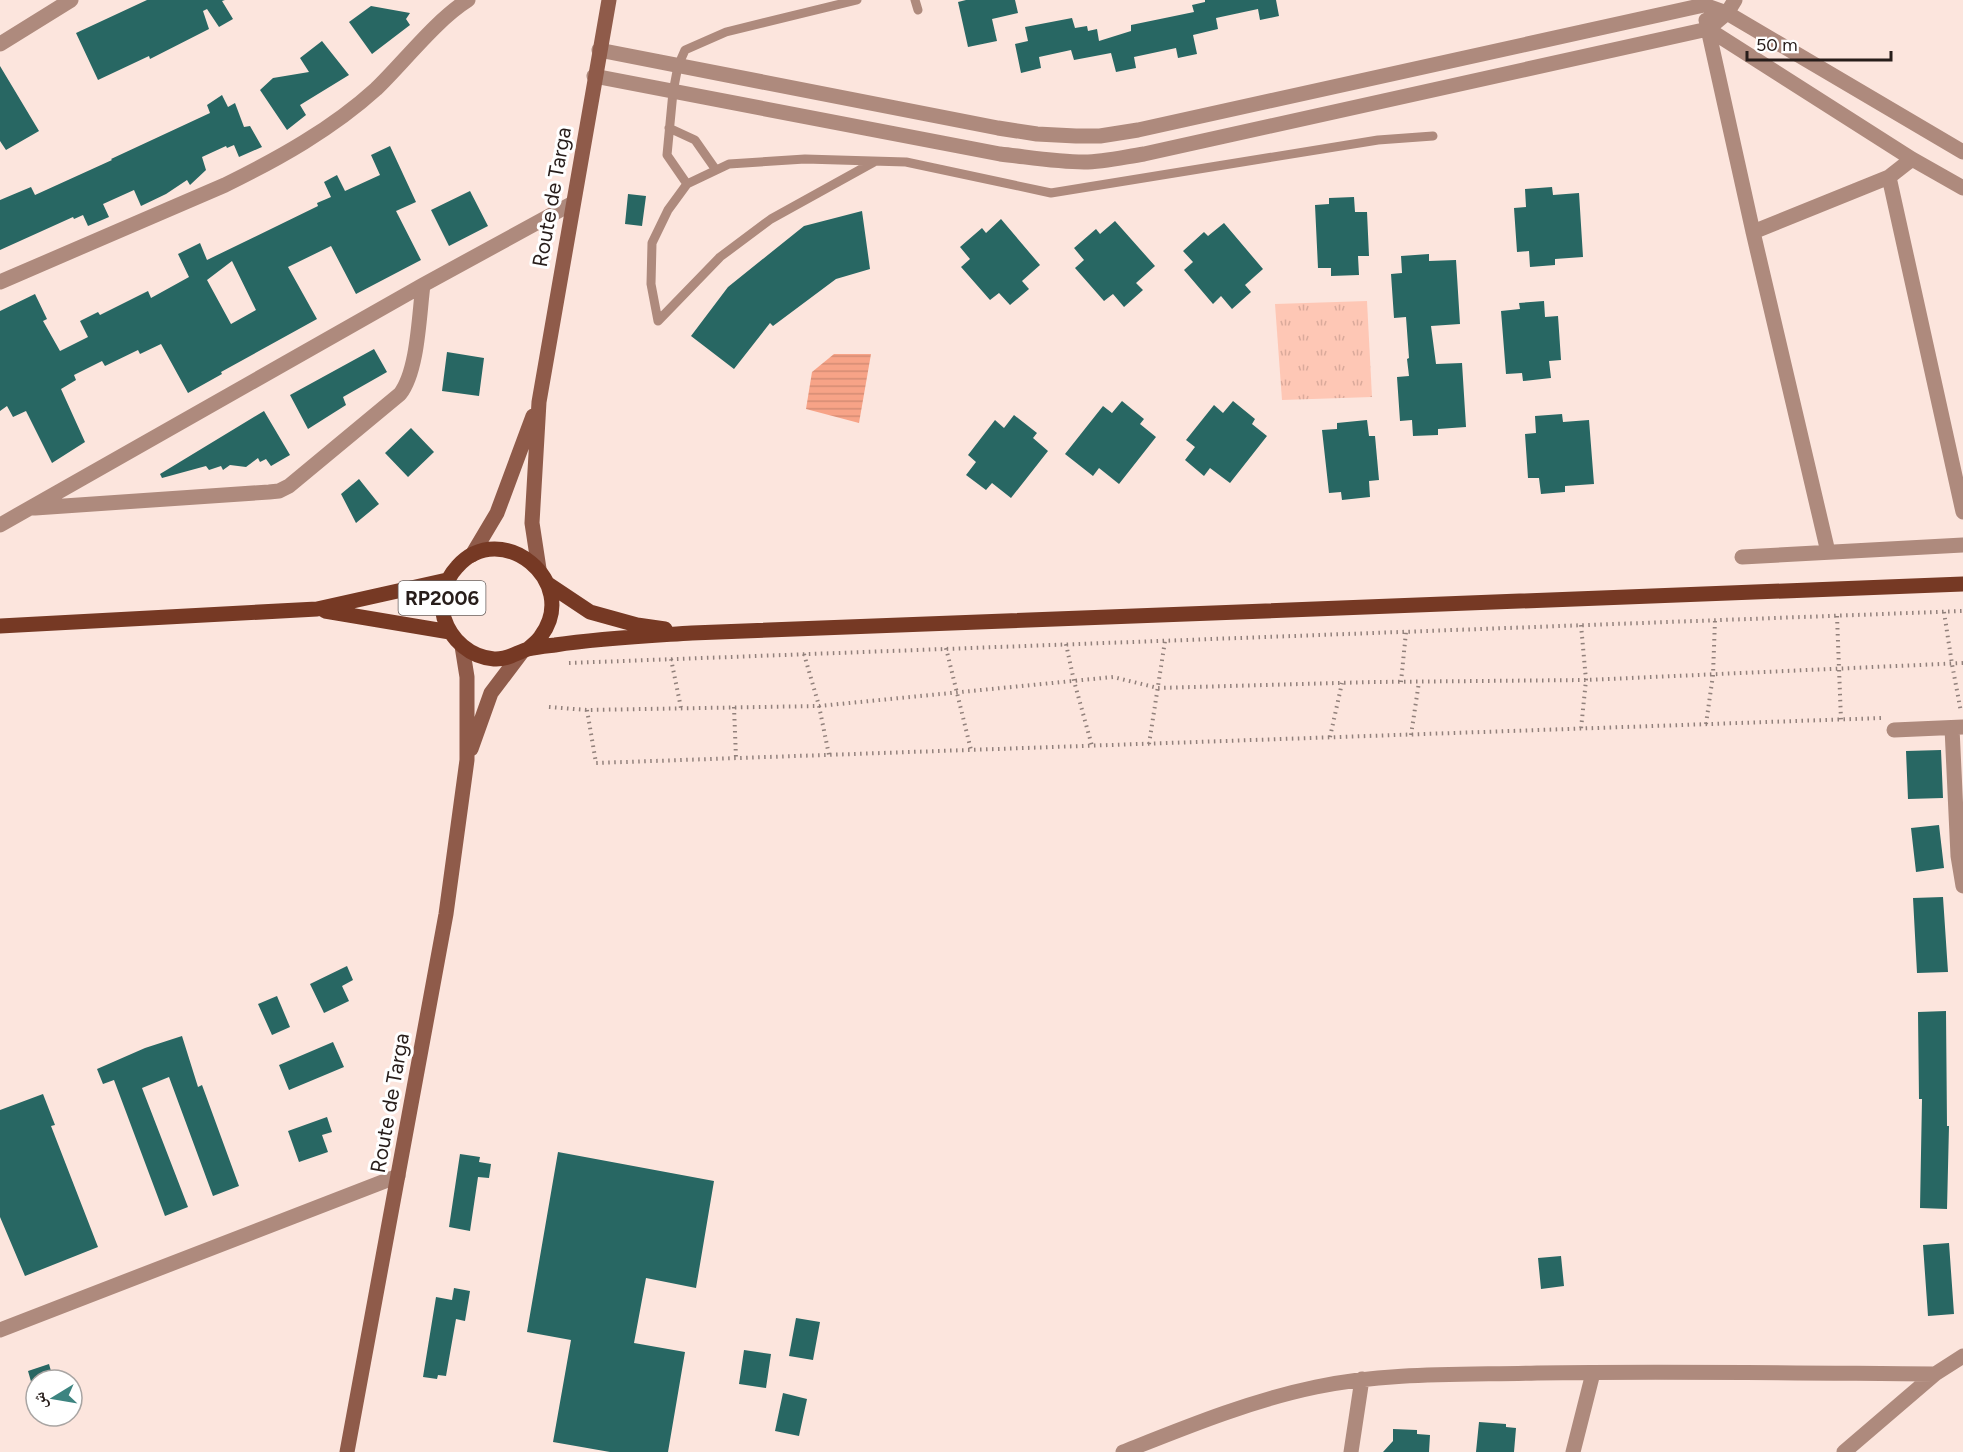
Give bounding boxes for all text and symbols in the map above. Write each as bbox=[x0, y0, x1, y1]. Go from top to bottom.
scale bar bbox=[1747, 24, 1891, 62]
text: 50 m bbox=[1756, 34, 1798, 56]
street label: Route de Targa bbox=[527, 125, 576, 269]
road number: RP2006 bbox=[398, 581, 486, 615]
street label: Route de Targa bbox=[365, 1031, 414, 1175]
north arrow bbox=[24, 1368, 84, 1428]
text: ش bbox=[29, 1391, 51, 1411]

